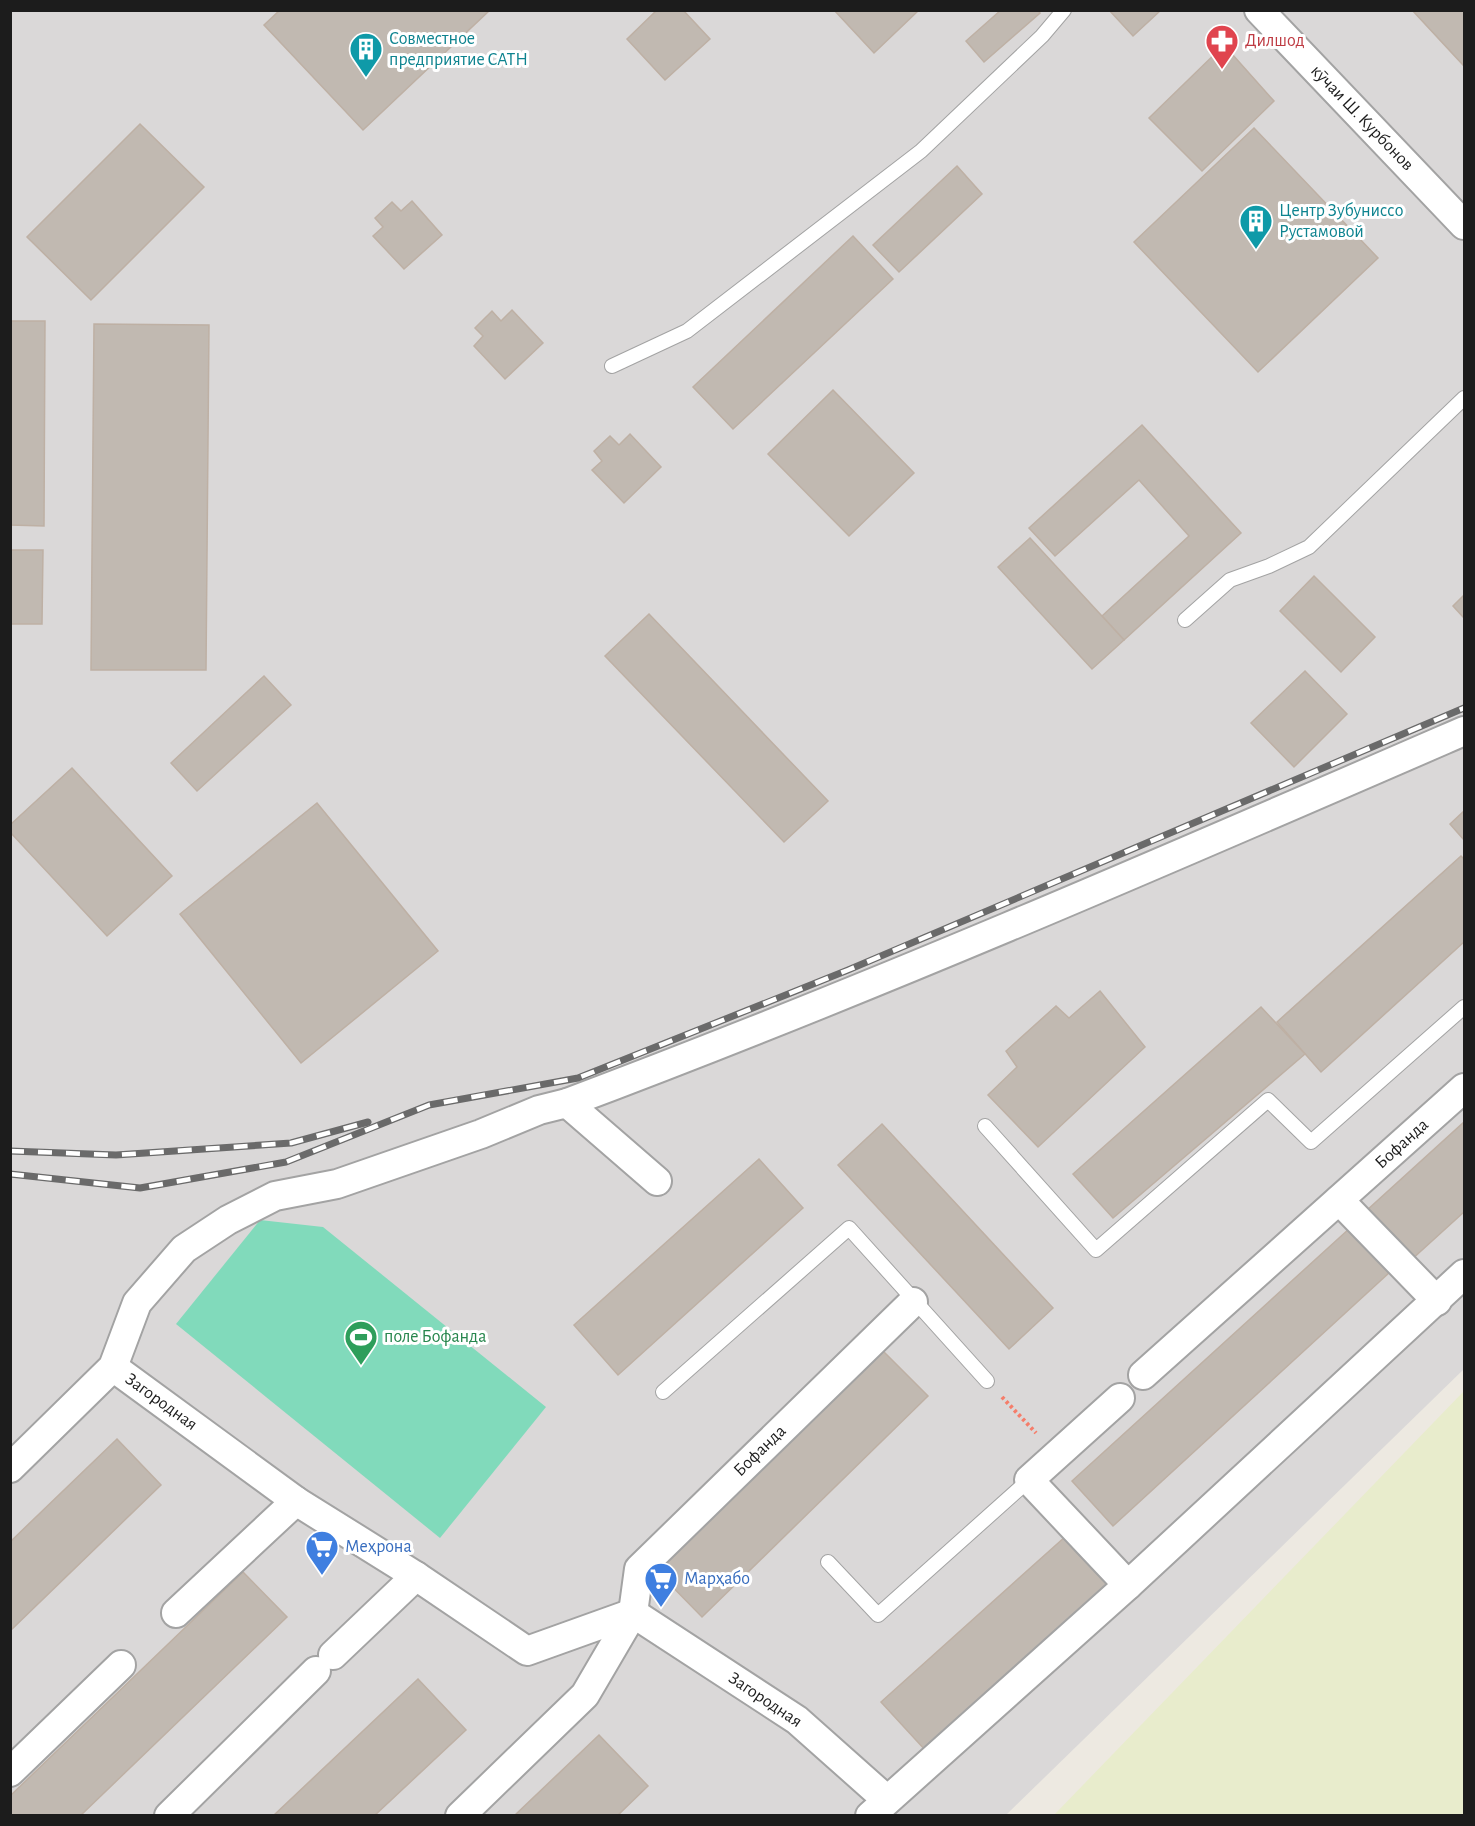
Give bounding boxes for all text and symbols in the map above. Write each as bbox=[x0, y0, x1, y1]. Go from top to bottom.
pharmacy icon: Дилшод bbox=[1204, 23, 1240, 70]
place label: Совместное предприятие CATH bbox=[389, 30, 528, 69]
building icon: Совместное предприятие CATH bbox=[348, 31, 384, 78]
place label: Дилшод bbox=[1245, 32, 1305, 50]
street label: кӯчаи Ш. Курбонов bbox=[1307, 61, 1417, 174]
place label: Центр Зубуниссо Рустамовой bbox=[1279, 201, 1403, 241]
building icon: Центр Зубуниссо Рустамовой bbox=[1238, 203, 1274, 250]
street label: Бофанда bbox=[1372, 1116, 1432, 1172]
sports icon: поле Бофанда bbox=[343, 1319, 379, 1366]
place label: поле Бофанда bbox=[384, 1328, 486, 1346]
street label: Загородная bbox=[122, 1370, 200, 1434]
street label: Бофанда bbox=[730, 1422, 790, 1480]
supermarket icon: Меҳрона bbox=[304, 1529, 340, 1576]
place label: Меҳрона bbox=[345, 1538, 412, 1556]
supermarket icon: Марҳабо bbox=[643, 1561, 679, 1608]
place label: Марҳабо bbox=[684, 1569, 750, 1588]
street label: Загородная bbox=[725, 1669, 805, 1731]

